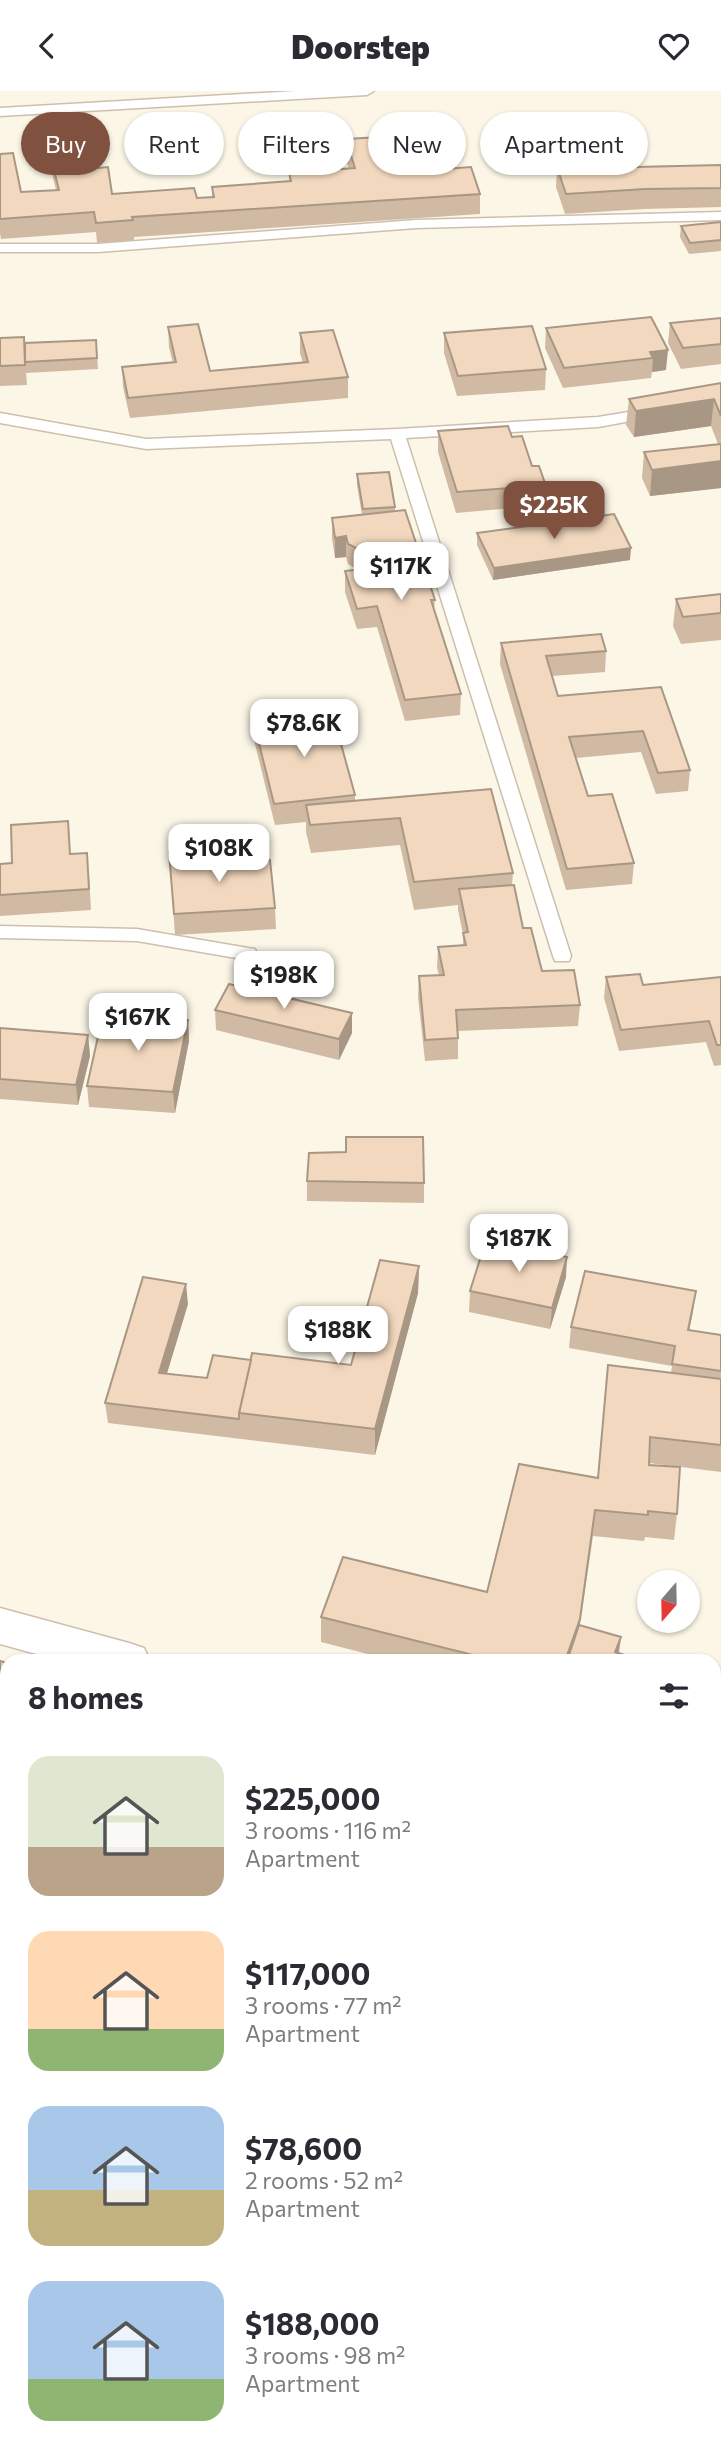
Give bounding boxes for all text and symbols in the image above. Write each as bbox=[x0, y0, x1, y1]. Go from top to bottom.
text: Doorstep bbox=[291, 26, 430, 66]
icon: back bbox=[28, 27, 66, 65]
icon: heart bbox=[655, 27, 693, 65]
chip: Buy bbox=[21, 112, 110, 175]
chip: Rent bbox=[124, 112, 224, 175]
chip: Filters bbox=[238, 112, 354, 175]
chip: New bbox=[368, 112, 466, 175]
chip: Apartment bbox=[480, 112, 648, 175]
pin: $225K bbox=[505, 482, 603, 541]
text: $225K bbox=[520, 490, 588, 518]
pin: $117K bbox=[352, 543, 450, 602]
text: $117K bbox=[370, 551, 432, 579]
pin: $78.6K bbox=[247, 699, 361, 759]
text: $78.6K bbox=[266, 708, 342, 736]
pin: $108K bbox=[170, 825, 268, 884]
text: $108K bbox=[184, 833, 254, 861]
pin: $198K bbox=[235, 951, 333, 1011]
text: $198K bbox=[250, 960, 318, 988]
pin: $167K bbox=[89, 993, 187, 1053]
text: $167K bbox=[105, 1002, 171, 1030]
pin: $187K bbox=[470, 1215, 568, 1274]
text: $187K bbox=[486, 1223, 552, 1251]
pin: $188K bbox=[289, 1307, 387, 1366]
text: $188K bbox=[304, 1315, 372, 1343]
north arrow bbox=[637, 1570, 700, 1633]
map controls bbox=[637, 1570, 700, 1633]
icon: filters bbox=[655, 1677, 693, 1715]
text: 8 homes bbox=[28, 1678, 144, 1715]
text: $225,000 bbox=[245, 1779, 380, 1816]
icon: home bbox=[84, 1784, 168, 1868]
text: 3 rooms · 116 m² bbox=[245, 1816, 411, 1844]
text: Apartment bbox=[245, 1844, 360, 1872]
text: $117,000 bbox=[245, 1954, 370, 1991]
icon: home bbox=[84, 1959, 168, 2043]
text: 3 rooms · 77 m² bbox=[245, 1991, 402, 2019]
text: Apartment bbox=[245, 2019, 360, 2047]
text: $78,600 bbox=[245, 2129, 362, 2166]
icon: home bbox=[84, 2134, 168, 2218]
text: 2 rooms · 52 m² bbox=[245, 2166, 403, 2194]
text: Apartment bbox=[245, 2194, 360, 2222]
text: $188,000 bbox=[245, 2304, 379, 2341]
icon: home bbox=[84, 2309, 168, 2393]
text: 3 rooms · 98 m² bbox=[245, 2341, 405, 2369]
text: Apartment bbox=[245, 2369, 360, 2397]

